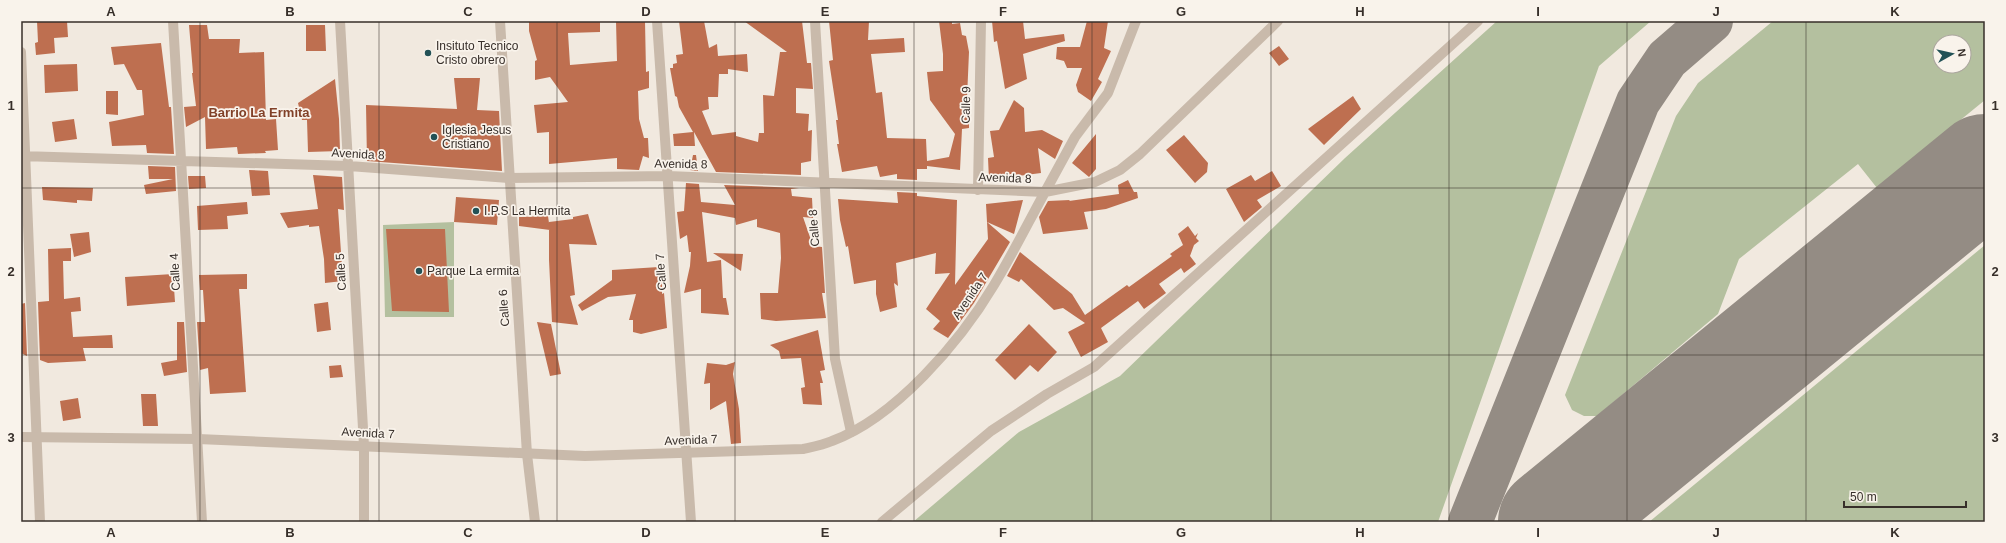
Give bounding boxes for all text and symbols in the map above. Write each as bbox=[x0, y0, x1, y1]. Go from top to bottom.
text: A bbox=[106, 4, 116, 19]
text: B bbox=[285, 4, 295, 19]
text: C bbox=[463, 4, 473, 19]
text: D bbox=[641, 4, 651, 19]
text: E bbox=[821, 4, 830, 19]
text: F bbox=[999, 4, 1007, 19]
text: G bbox=[1176, 4, 1186, 19]
text: H bbox=[1355, 4, 1365, 19]
text: I bbox=[1536, 4, 1540, 19]
text: J bbox=[1712, 4, 1720, 19]
text: K bbox=[1890, 4, 1900, 19]
north arrow bbox=[1932, 34, 1972, 74]
place label: Insituto Tecnico Cristo obrero bbox=[436, 39, 519, 67]
marker: Insituto Tecnico Cristo obrero bbox=[423, 48, 433, 58]
text: N bbox=[1955, 48, 1968, 57]
street label: Calle 9 bbox=[959, 86, 973, 124]
text: 1 bbox=[7, 98, 15, 113]
text: 1 bbox=[1991, 98, 1999, 113]
district label: Barrio La Ermita bbox=[208, 105, 310, 120]
place label: Iglesia Jesus Cristiano bbox=[442, 123, 511, 151]
marker: Iglesia Jesus Cristiano bbox=[429, 132, 439, 142]
street label: Avenida 8 bbox=[331, 146, 385, 162]
street label: Avenida 8 bbox=[654, 157, 708, 171]
street label: Avenida 8 bbox=[978, 170, 1032, 186]
place label: I.P.S La Hermita bbox=[484, 204, 571, 218]
marker: I.P.S La Hermita bbox=[471, 206, 481, 216]
street label: Calle 8 bbox=[806, 209, 822, 247]
street label: Calle 4 bbox=[167, 253, 183, 291]
street label: Calle 5 bbox=[333, 253, 349, 291]
street label: Calle 7 bbox=[653, 253, 669, 291]
text: 2 bbox=[7, 264, 15, 279]
place label: Parque La ermita bbox=[427, 264, 519, 278]
text: 2 bbox=[1991, 264, 1999, 279]
marker: Parque La ermita bbox=[414, 266, 424, 276]
street label: Avenida 7 bbox=[949, 270, 991, 322]
street label: Calle 6 bbox=[496, 289, 512, 327]
street label: Avenida 7 bbox=[341, 425, 395, 441]
text: 3 bbox=[7, 430, 15, 445]
text: 3 bbox=[1991, 430, 1999, 445]
street label: Avenida 7 bbox=[664, 432, 718, 448]
scale bar bbox=[1844, 483, 1966, 509]
text: 50 m bbox=[1850, 490, 1877, 504]
text: A bbox=[106, 525, 116, 540]
text: B bbox=[285, 525, 295, 540]
text: C bbox=[463, 525, 473, 540]
text: D bbox=[641, 525, 651, 540]
text: E bbox=[821, 525, 830, 540]
text: F bbox=[999, 525, 1007, 540]
text: G bbox=[1176, 525, 1186, 540]
text: H bbox=[1355, 525, 1365, 540]
text: I bbox=[1536, 525, 1540, 540]
text: J bbox=[1712, 525, 1720, 540]
text: K bbox=[1890, 525, 1900, 540]

